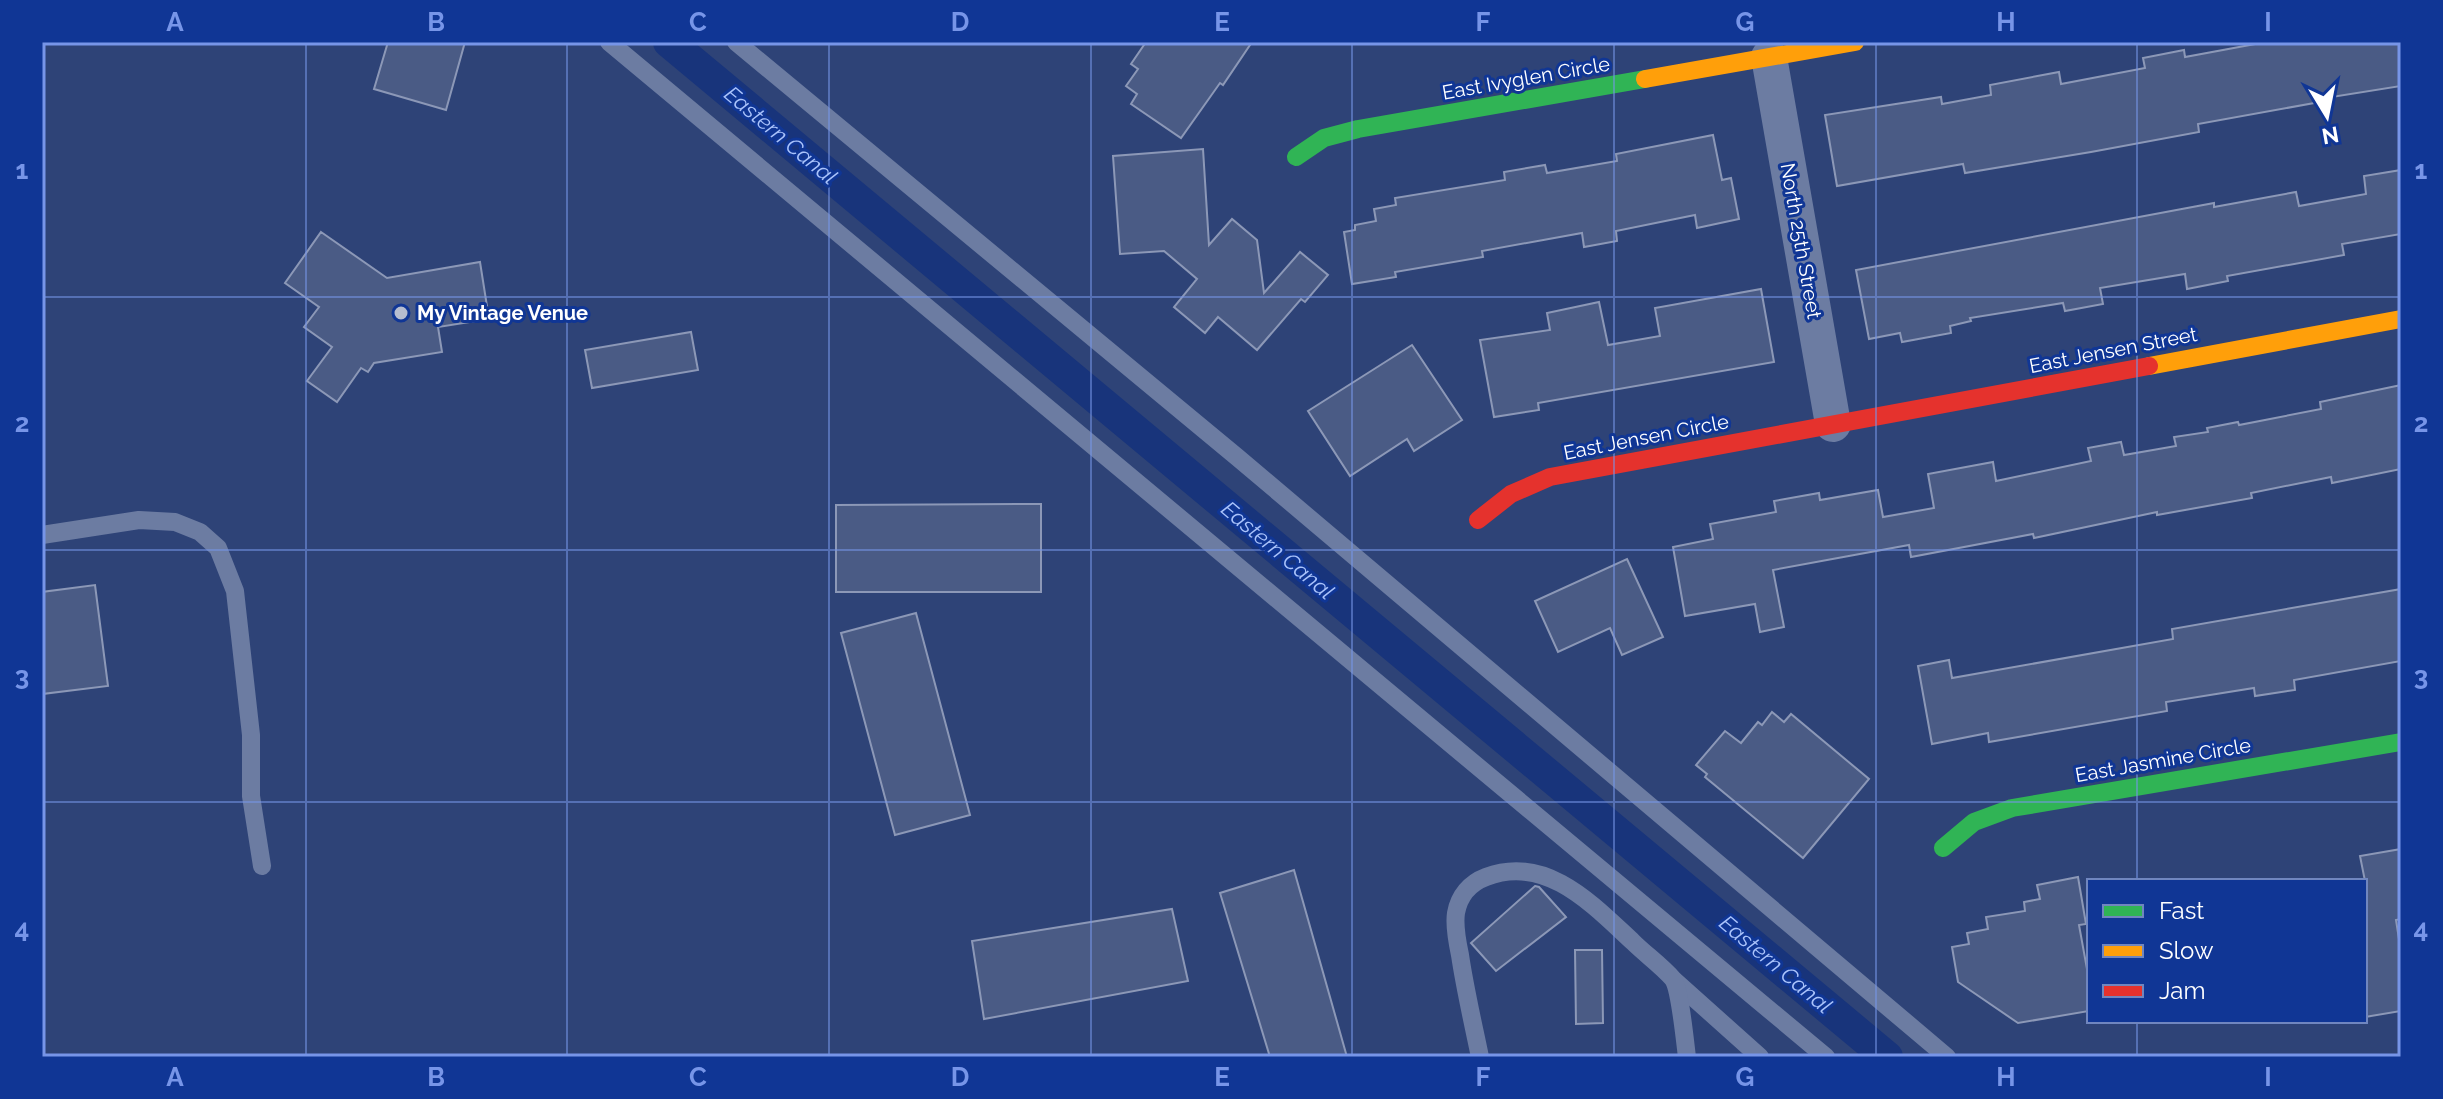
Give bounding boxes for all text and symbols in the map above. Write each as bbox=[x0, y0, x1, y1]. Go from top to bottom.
text: A bbox=[166, 7, 184, 37]
text: B bbox=[427, 7, 445, 37]
text: C bbox=[689, 7, 707, 37]
text: D bbox=[951, 7, 969, 37]
text: E bbox=[1214, 7, 1230, 37]
text: F bbox=[1476, 7, 1491, 37]
text: G bbox=[1736, 7, 1754, 37]
text: H bbox=[1996, 7, 2016, 37]
text: I bbox=[2264, 7, 2272, 37]
street label: East Ivyglen Circle bbox=[1440, 51, 1612, 105]
north arrow bbox=[2287, 76, 2367, 156]
water label: Eastern Canal bbox=[720, 80, 843, 190]
text: N bbox=[2320, 121, 2341, 150]
text: 1 bbox=[16, 155, 29, 185]
text: 1 bbox=[2415, 155, 2428, 185]
street label: North 25th Street bbox=[1775, 161, 1827, 321]
place label: My Vintage Venue bbox=[417, 301, 588, 325]
marker: My Vintage Venue bbox=[392, 304, 410, 322]
street label: East Jensen Street bbox=[2027, 322, 2199, 378]
text: 2 bbox=[15, 408, 29, 438]
text: 2 bbox=[2414, 408, 2428, 438]
street label: East Jensen Circle bbox=[1561, 409, 1731, 465]
water label: Eastern Canal bbox=[1217, 495, 1340, 605]
text: 3 bbox=[15, 661, 29, 691]
text: 3 bbox=[2414, 661, 2428, 691]
street label: East Jasmine Circle bbox=[2073, 733, 2253, 787]
legend bbox=[2087, 879, 2367, 1023]
text: Fast bbox=[2159, 896, 2204, 925]
water label: Eastern Canal bbox=[1715, 909, 1838, 1019]
text: 4 bbox=[15, 914, 29, 944]
text: 4 bbox=[2414, 914, 2428, 944]
text: Slow bbox=[2159, 936, 2214, 965]
text: Jam bbox=[2159, 976, 2205, 1005]
text: A bbox=[166, 1062, 184, 1092]
text: B bbox=[427, 1062, 445, 1092]
text: C bbox=[689, 1062, 707, 1092]
text: D bbox=[951, 1062, 969, 1092]
text: E bbox=[1214, 1062, 1230, 1092]
text: F bbox=[1476, 1062, 1491, 1092]
text: G bbox=[1736, 1062, 1754, 1092]
text: H bbox=[1996, 1062, 2016, 1092]
text: I bbox=[2264, 1062, 2272, 1092]

